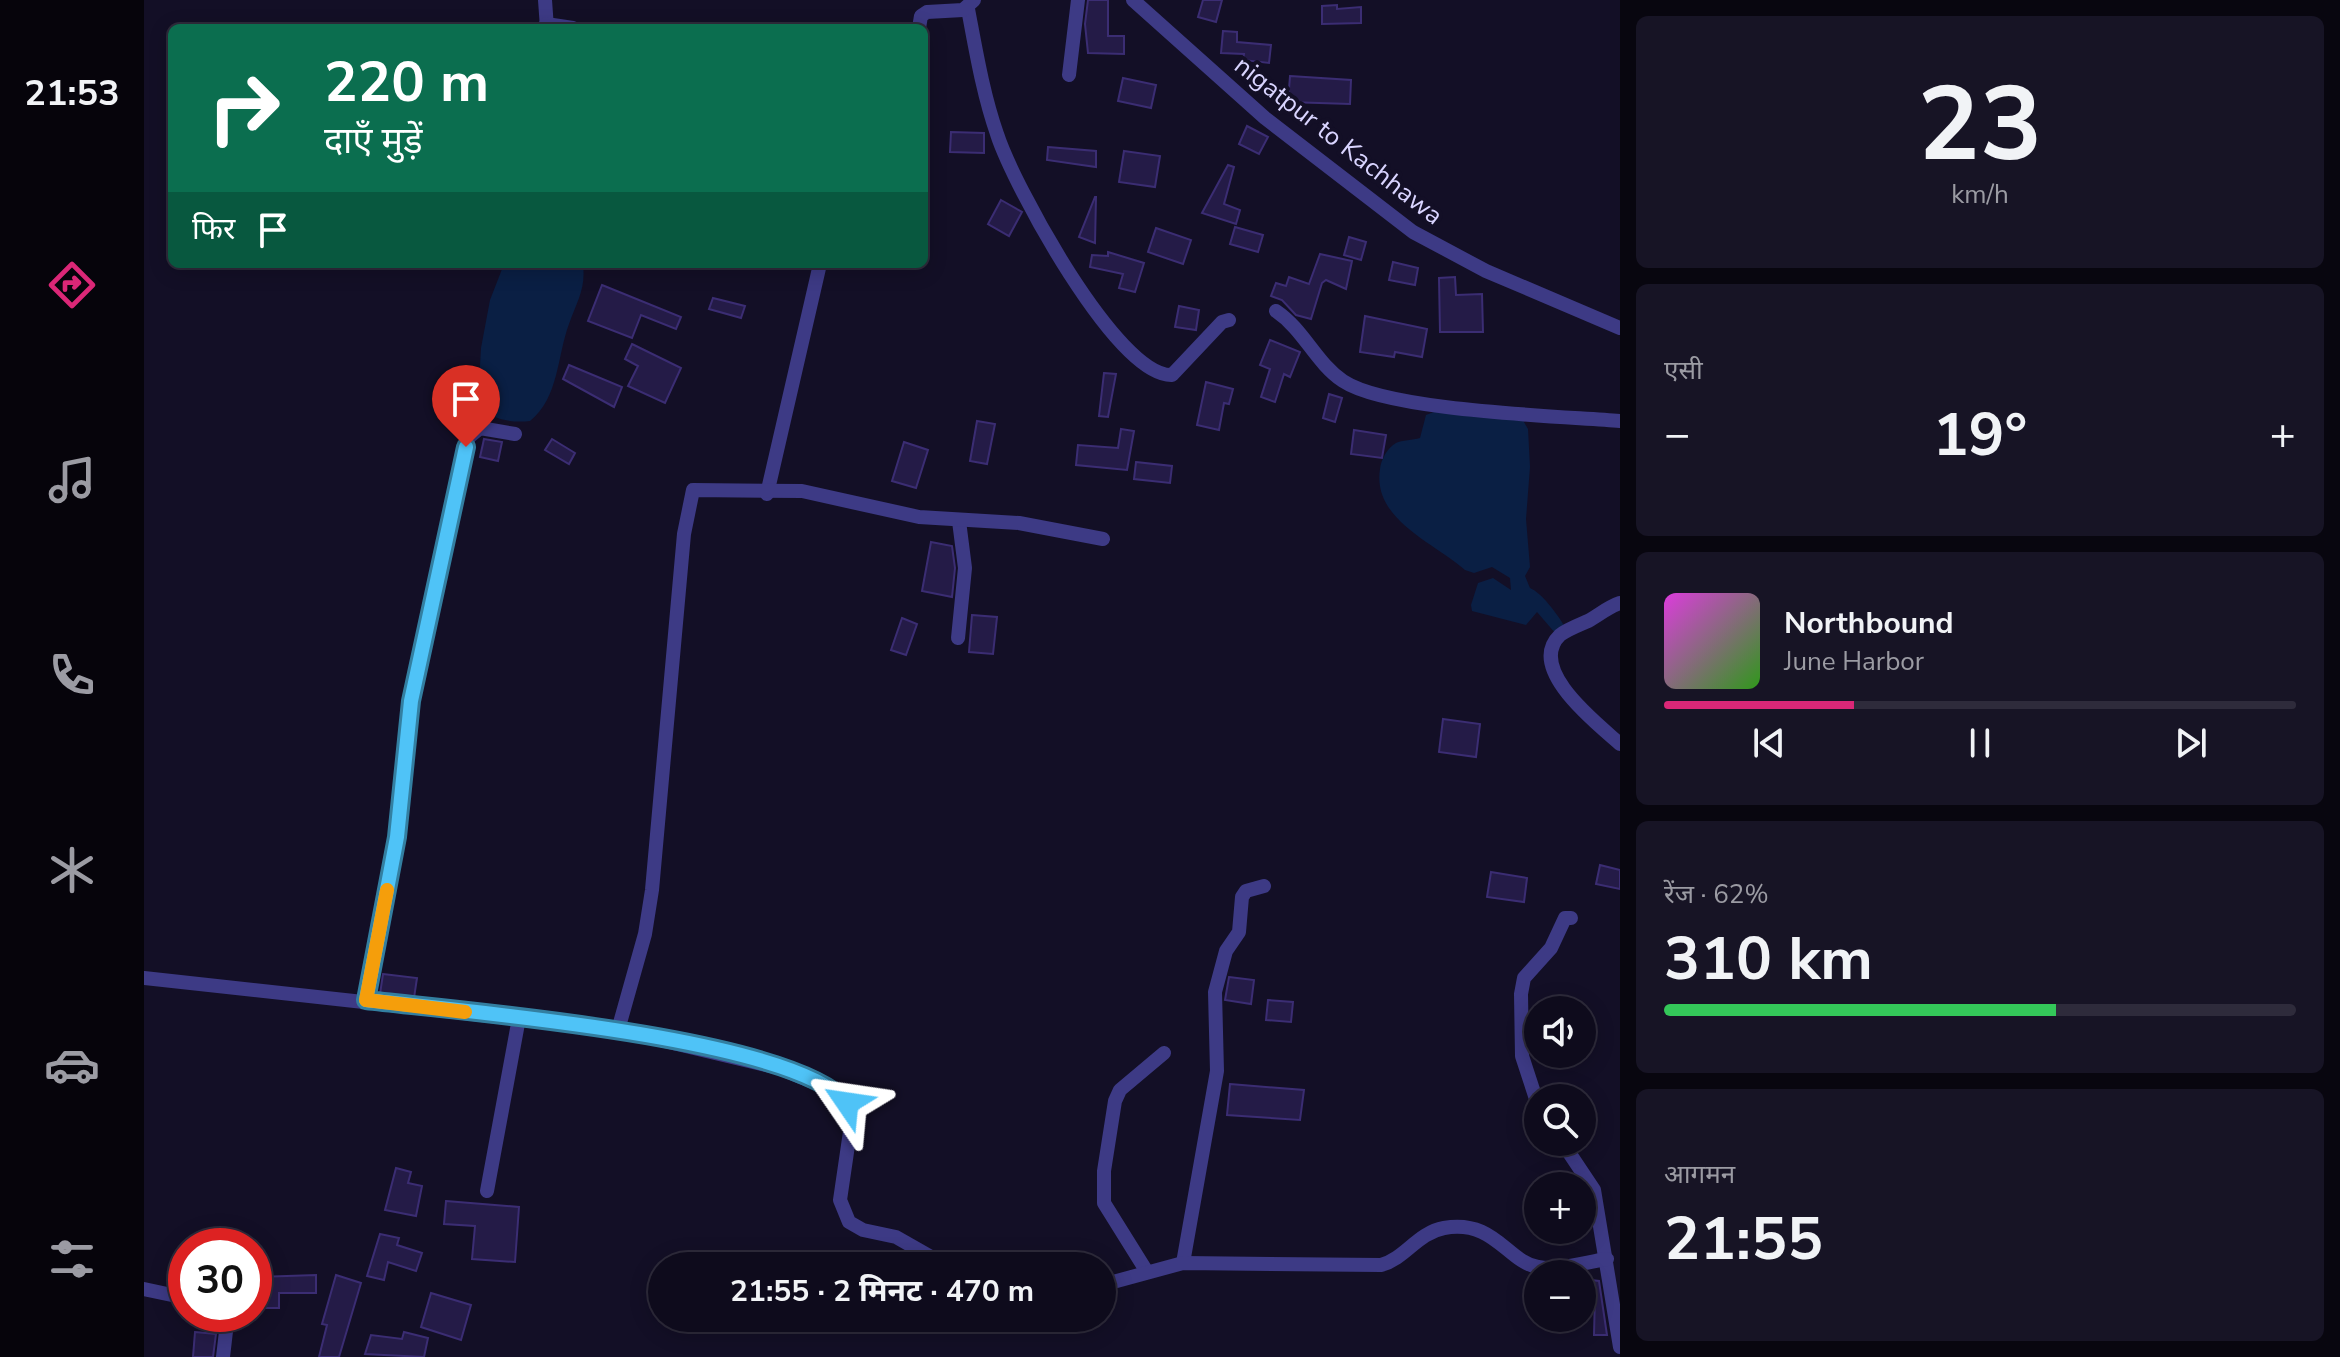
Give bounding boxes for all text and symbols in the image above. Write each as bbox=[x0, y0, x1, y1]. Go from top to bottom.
text: 220 m bbox=[324, 44, 489, 121]
street label: nigatpur to Kachhawa bbox=[1227, 48, 1450, 233]
text: 23 bbox=[1918, 54, 2042, 196]
icon: right bbox=[192, 56, 296, 160]
text: 21:53 bbox=[24, 69, 120, 118]
text: दाएँ मुड़ें bbox=[324, 117, 422, 166]
text: km/h bbox=[1951, 177, 2009, 212]
icon: arrive bbox=[251, 208, 295, 252]
text: फिर bbox=[192, 209, 235, 250]
icon: directions bbox=[44, 257, 100, 313]
text: एसी bbox=[1664, 353, 1703, 388]
pin bbox=[432, 365, 500, 447]
icon: arrive bbox=[444, 377, 488, 421]
text: 19° bbox=[1933, 394, 2027, 476]
text: − bbox=[1664, 405, 1690, 465]
text: + bbox=[2270, 405, 2296, 465]
icon: music bbox=[44, 452, 100, 508]
text: Northbound bbox=[1784, 603, 1954, 644]
text: June Harbor bbox=[1784, 644, 1924, 679]
icon: phone bbox=[44, 647, 100, 703]
icon: previous bbox=[1747, 721, 1791, 765]
icon: pause bbox=[1958, 721, 2002, 765]
icon: next bbox=[2169, 721, 2213, 765]
icon: climate bbox=[44, 842, 100, 898]
text: रेंज · 62% bbox=[1664, 877, 1769, 912]
text: 310 km bbox=[1664, 918, 1873, 1000]
map controls bbox=[1524, 996, 1596, 1332]
button: sound bbox=[1524, 996, 1596, 1068]
icon: car bbox=[44, 1037, 100, 1093]
position arrow bbox=[805, 1061, 889, 1145]
button: search bbox=[1524, 1084, 1596, 1156]
text: आगमन bbox=[1664, 1157, 1735, 1192]
button: + bbox=[1524, 1172, 1596, 1244]
text: 21:55 bbox=[1664, 1198, 1823, 1280]
speed limit sign: 30 bbox=[168, 1228, 272, 1332]
icon: filters bbox=[44, 1231, 100, 1287]
button: − bbox=[1524, 1260, 1596, 1332]
text: 21:55 · 2 मिनट · 470 m bbox=[730, 1271, 1034, 1312]

